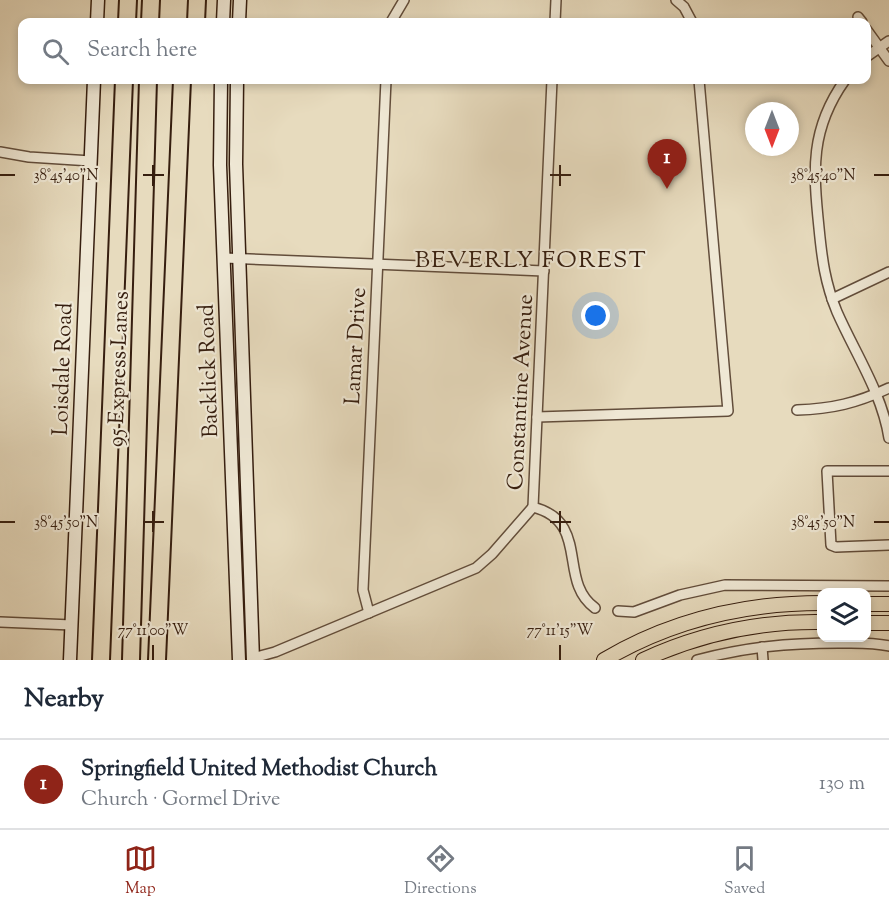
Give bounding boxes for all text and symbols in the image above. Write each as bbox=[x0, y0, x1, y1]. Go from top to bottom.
search box bbox=[18, 18, 871, 84]
icon: search bbox=[39, 35, 72, 68]
text: Search here bbox=[87, 35, 197, 67]
north arrow bbox=[745, 102, 799, 156]
pin: 1 bbox=[648, 140, 686, 189]
text: 38°45'40"N bbox=[34, 166, 98, 187]
text: 38°45'40"N bbox=[791, 166, 855, 187]
district label: BEVERLY FOREST bbox=[415, 244, 647, 278]
street label: Lamar Drive bbox=[338, 287, 376, 406]
street label: 95 Express Lanes bbox=[101, 291, 139, 448]
street label: Constantine Avenue bbox=[501, 293, 543, 491]
your location bbox=[581, 301, 610, 330]
street label: Loisdale Road bbox=[46, 302, 82, 436]
street label: Backlick Road bbox=[192, 303, 228, 438]
text: 38°45'50"N bbox=[34, 513, 98, 534]
text: 38°45'50"N bbox=[791, 513, 855, 534]
map controls bbox=[817, 588, 871, 642]
button: layers bbox=[817, 588, 871, 642]
text: 77°11'00"W bbox=[118, 621, 189, 642]
text: 77°11'15"W bbox=[527, 621, 594, 642]
text: Nearby bbox=[24, 681, 104, 718]
text: Springfield United Methodist Church bbox=[81, 754, 437, 786]
text: 1 bbox=[40, 770, 47, 799]
text: 130 m bbox=[819, 770, 865, 799]
text: Church · Gormel Drive bbox=[81, 786, 280, 815]
tab: Map bbox=[124, 842, 157, 901]
tab: Directions bbox=[404, 842, 477, 901]
tab: Saved bbox=[724, 842, 765, 901]

